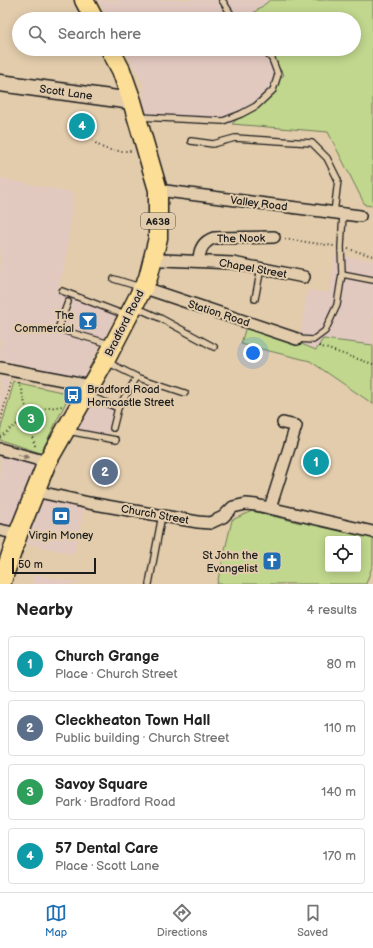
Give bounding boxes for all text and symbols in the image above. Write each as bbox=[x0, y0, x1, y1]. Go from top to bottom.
search box bbox=[12, 12, 361, 56]
icon: search bbox=[26, 23, 48, 45]
text: Search here bbox=[58, 25, 141, 44]
street label: Scott Lane bbox=[39, 82, 94, 103]
pin: 4 bbox=[69, 111, 95, 141]
street label: Valley Road bbox=[230, 194, 288, 213]
road number: A638 bbox=[141, 213, 175, 229]
street label: The Nook bbox=[217, 232, 266, 245]
street label: Chapel Street bbox=[218, 256, 288, 281]
street label: Bradford Road bbox=[102, 288, 147, 359]
street label: Station Road bbox=[186, 297, 251, 330]
place label: The Commercial bbox=[14, 309, 74, 335]
bar icon: The Commercial bbox=[77, 310, 99, 332]
your location bbox=[243, 343, 263, 363]
place label: Bradford Road Horncastle Street bbox=[87, 383, 175, 409]
bus stop icon: Bradford Road Horncastle Street bbox=[62, 384, 84, 406]
pin: 3 bbox=[18, 404, 44, 434]
pin: 1 bbox=[303, 447, 329, 477]
one-way arrow bbox=[18, 453, 30, 459]
pin: 2 bbox=[92, 457, 118, 487]
street label: Church Street bbox=[120, 502, 190, 527]
bank icon: Virgin Money bbox=[50, 505, 72, 527]
place label: Virgin Money bbox=[29, 529, 93, 542]
map controls bbox=[325, 536, 361, 572]
button: locate bbox=[325, 536, 361, 572]
place label: St John the Evangelist bbox=[203, 549, 259, 575]
church icon: St John the Evangelist bbox=[261, 550, 283, 572]
scale bar bbox=[12, 556, 96, 575]
text: 50 m bbox=[18, 558, 43, 571]
text: Nearby bbox=[16, 600, 73, 620]
text: 4 results bbox=[307, 602, 357, 618]
text: Church Grange bbox=[55, 647, 159, 666]
text: 1 bbox=[27, 656, 33, 672]
text: 80 m bbox=[327, 656, 356, 672]
text: Place · Church Street bbox=[55, 666, 178, 682]
text: Cleckheaton Town Hall bbox=[55, 711, 210, 730]
text: 2 bbox=[26, 720, 34, 736]
text: 110 m bbox=[324, 720, 356, 736]
text: Public building · Church Street bbox=[55, 730, 229, 746]
text: Savoy Square bbox=[55, 775, 148, 794]
text: 3 bbox=[26, 784, 34, 800]
text: 140 m bbox=[321, 784, 356, 800]
text: Park · Bradford Road bbox=[55, 794, 175, 810]
text: 57 Dental Care bbox=[55, 839, 158, 858]
text: 4 bbox=[26, 848, 34, 864]
text: 170 m bbox=[323, 848, 356, 864]
text: Place · Scott Lane bbox=[55, 858, 159, 874]
tab: Map bbox=[45, 902, 67, 939]
tab: Directions bbox=[157, 902, 207, 939]
tab: Saved bbox=[297, 902, 328, 939]

